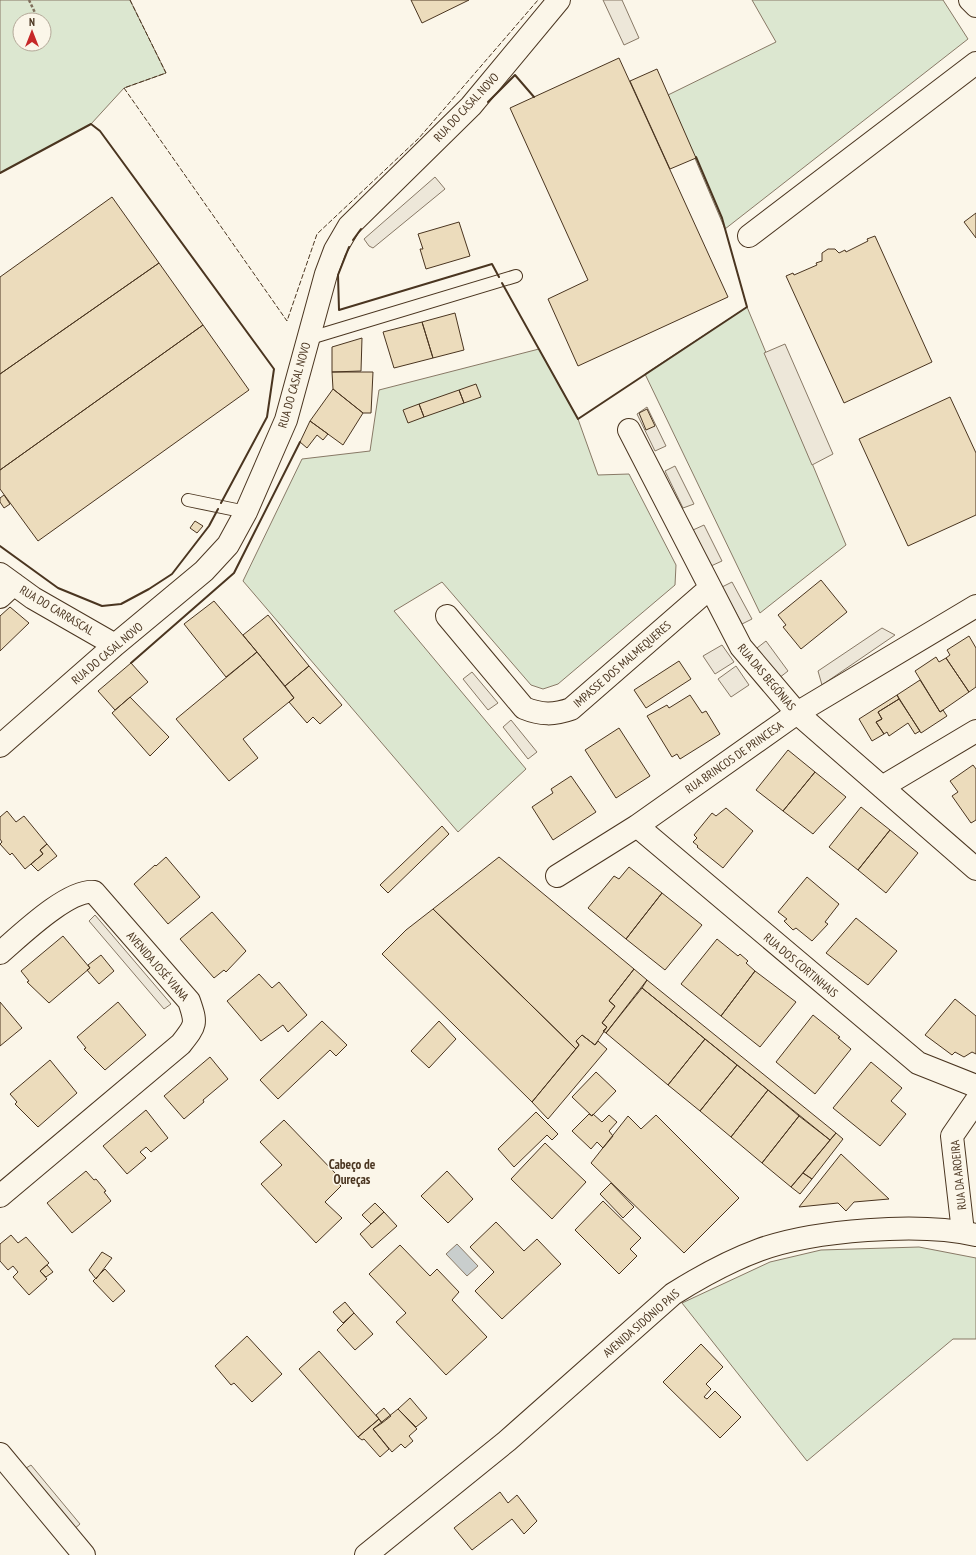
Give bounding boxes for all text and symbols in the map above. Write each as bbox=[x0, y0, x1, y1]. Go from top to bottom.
north arrow bbox=[12, 12, 52, 52]
text: N bbox=[29, 15, 35, 29]
street label: RUA DO CASAL NOVO bbox=[430, 69, 502, 145]
street label: RUA DO CASAL NOVO bbox=[275, 340, 314, 430]
street label: RUA DO CARRASCAL bbox=[17, 582, 97, 638]
street label: IMPASSE DOS MALMEQUERES bbox=[570, 617, 674, 711]
street label: RUA DO CASAL NOVO bbox=[68, 618, 146, 687]
street label: RUA DAS BEGÓNIAS bbox=[735, 641, 799, 713]
street label: RUA BRINCOS DE PRINCESA bbox=[682, 717, 786, 796]
street label: AVENIDA JOSÉ VIANA bbox=[124, 928, 192, 1004]
street label: RUA DOS CORTINHAIS bbox=[761, 930, 841, 1000]
street label: RUA DA AROEIRA bbox=[947, 1139, 969, 1211]
district label: Cabeço de Oureças bbox=[329, 1156, 376, 1188]
street label: AVENIDA SIDÓNIO PAIS bbox=[600, 1286, 682, 1360]

